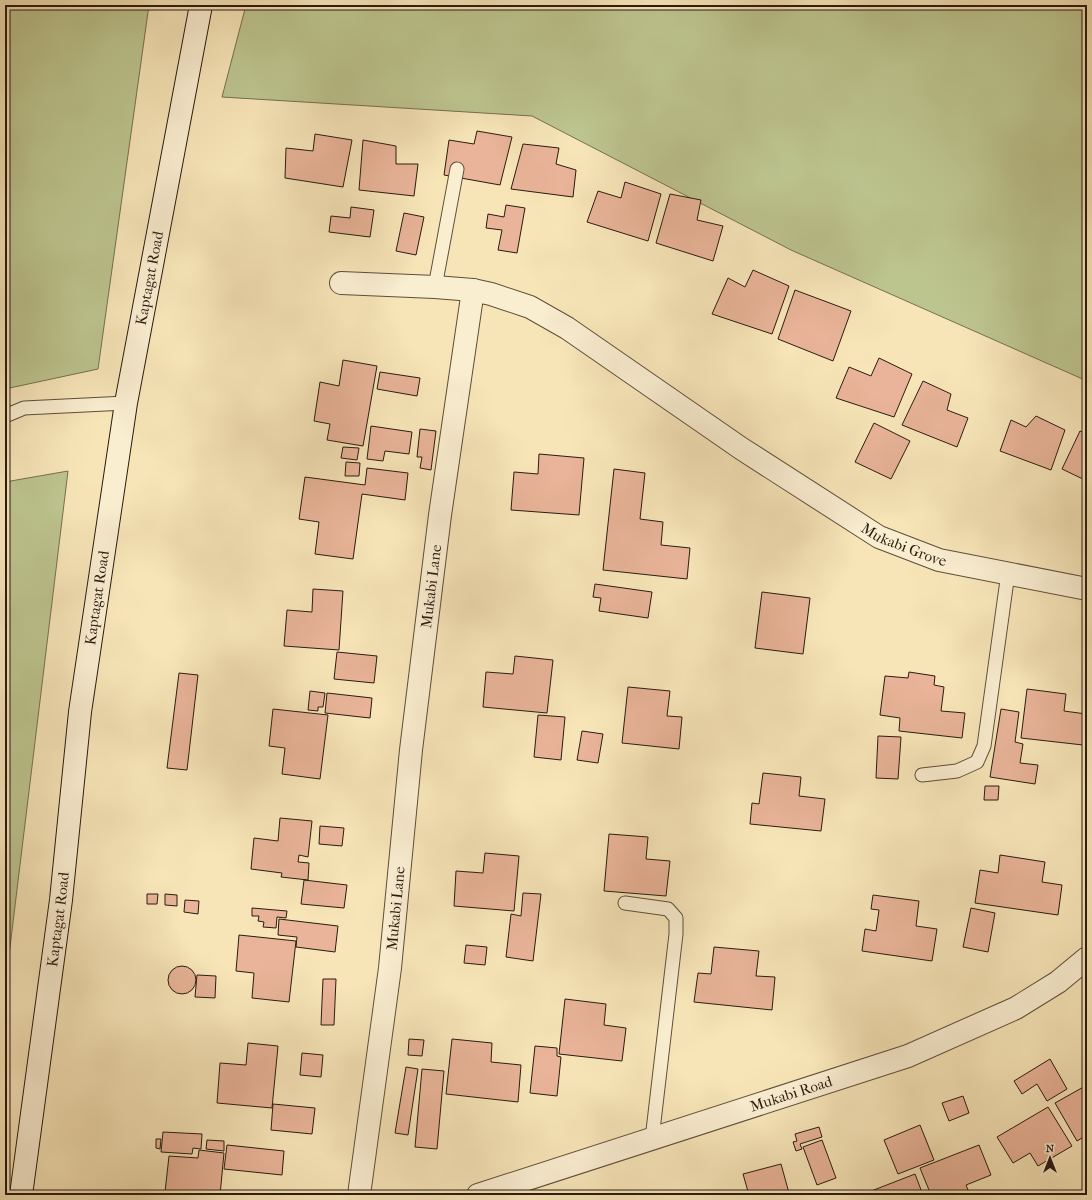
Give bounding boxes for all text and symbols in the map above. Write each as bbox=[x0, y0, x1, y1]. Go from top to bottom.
street label: Kaptagat Road bbox=[132, 229, 167, 327]
street label: Mukabi Grove bbox=[858, 519, 948, 570]
street label: Mukabi Lane bbox=[417, 543, 445, 629]
street label: Kaptagat Road bbox=[81, 549, 113, 646]
street label: Mukabi Lane bbox=[383, 865, 409, 951]
street label: Kaptagat Road bbox=[43, 870, 73, 968]
street label: Mukabi Road bbox=[748, 1072, 835, 1116]
north arrow bbox=[1030, 1138, 1070, 1178]
text: N bbox=[1046, 1142, 1055, 1155]

